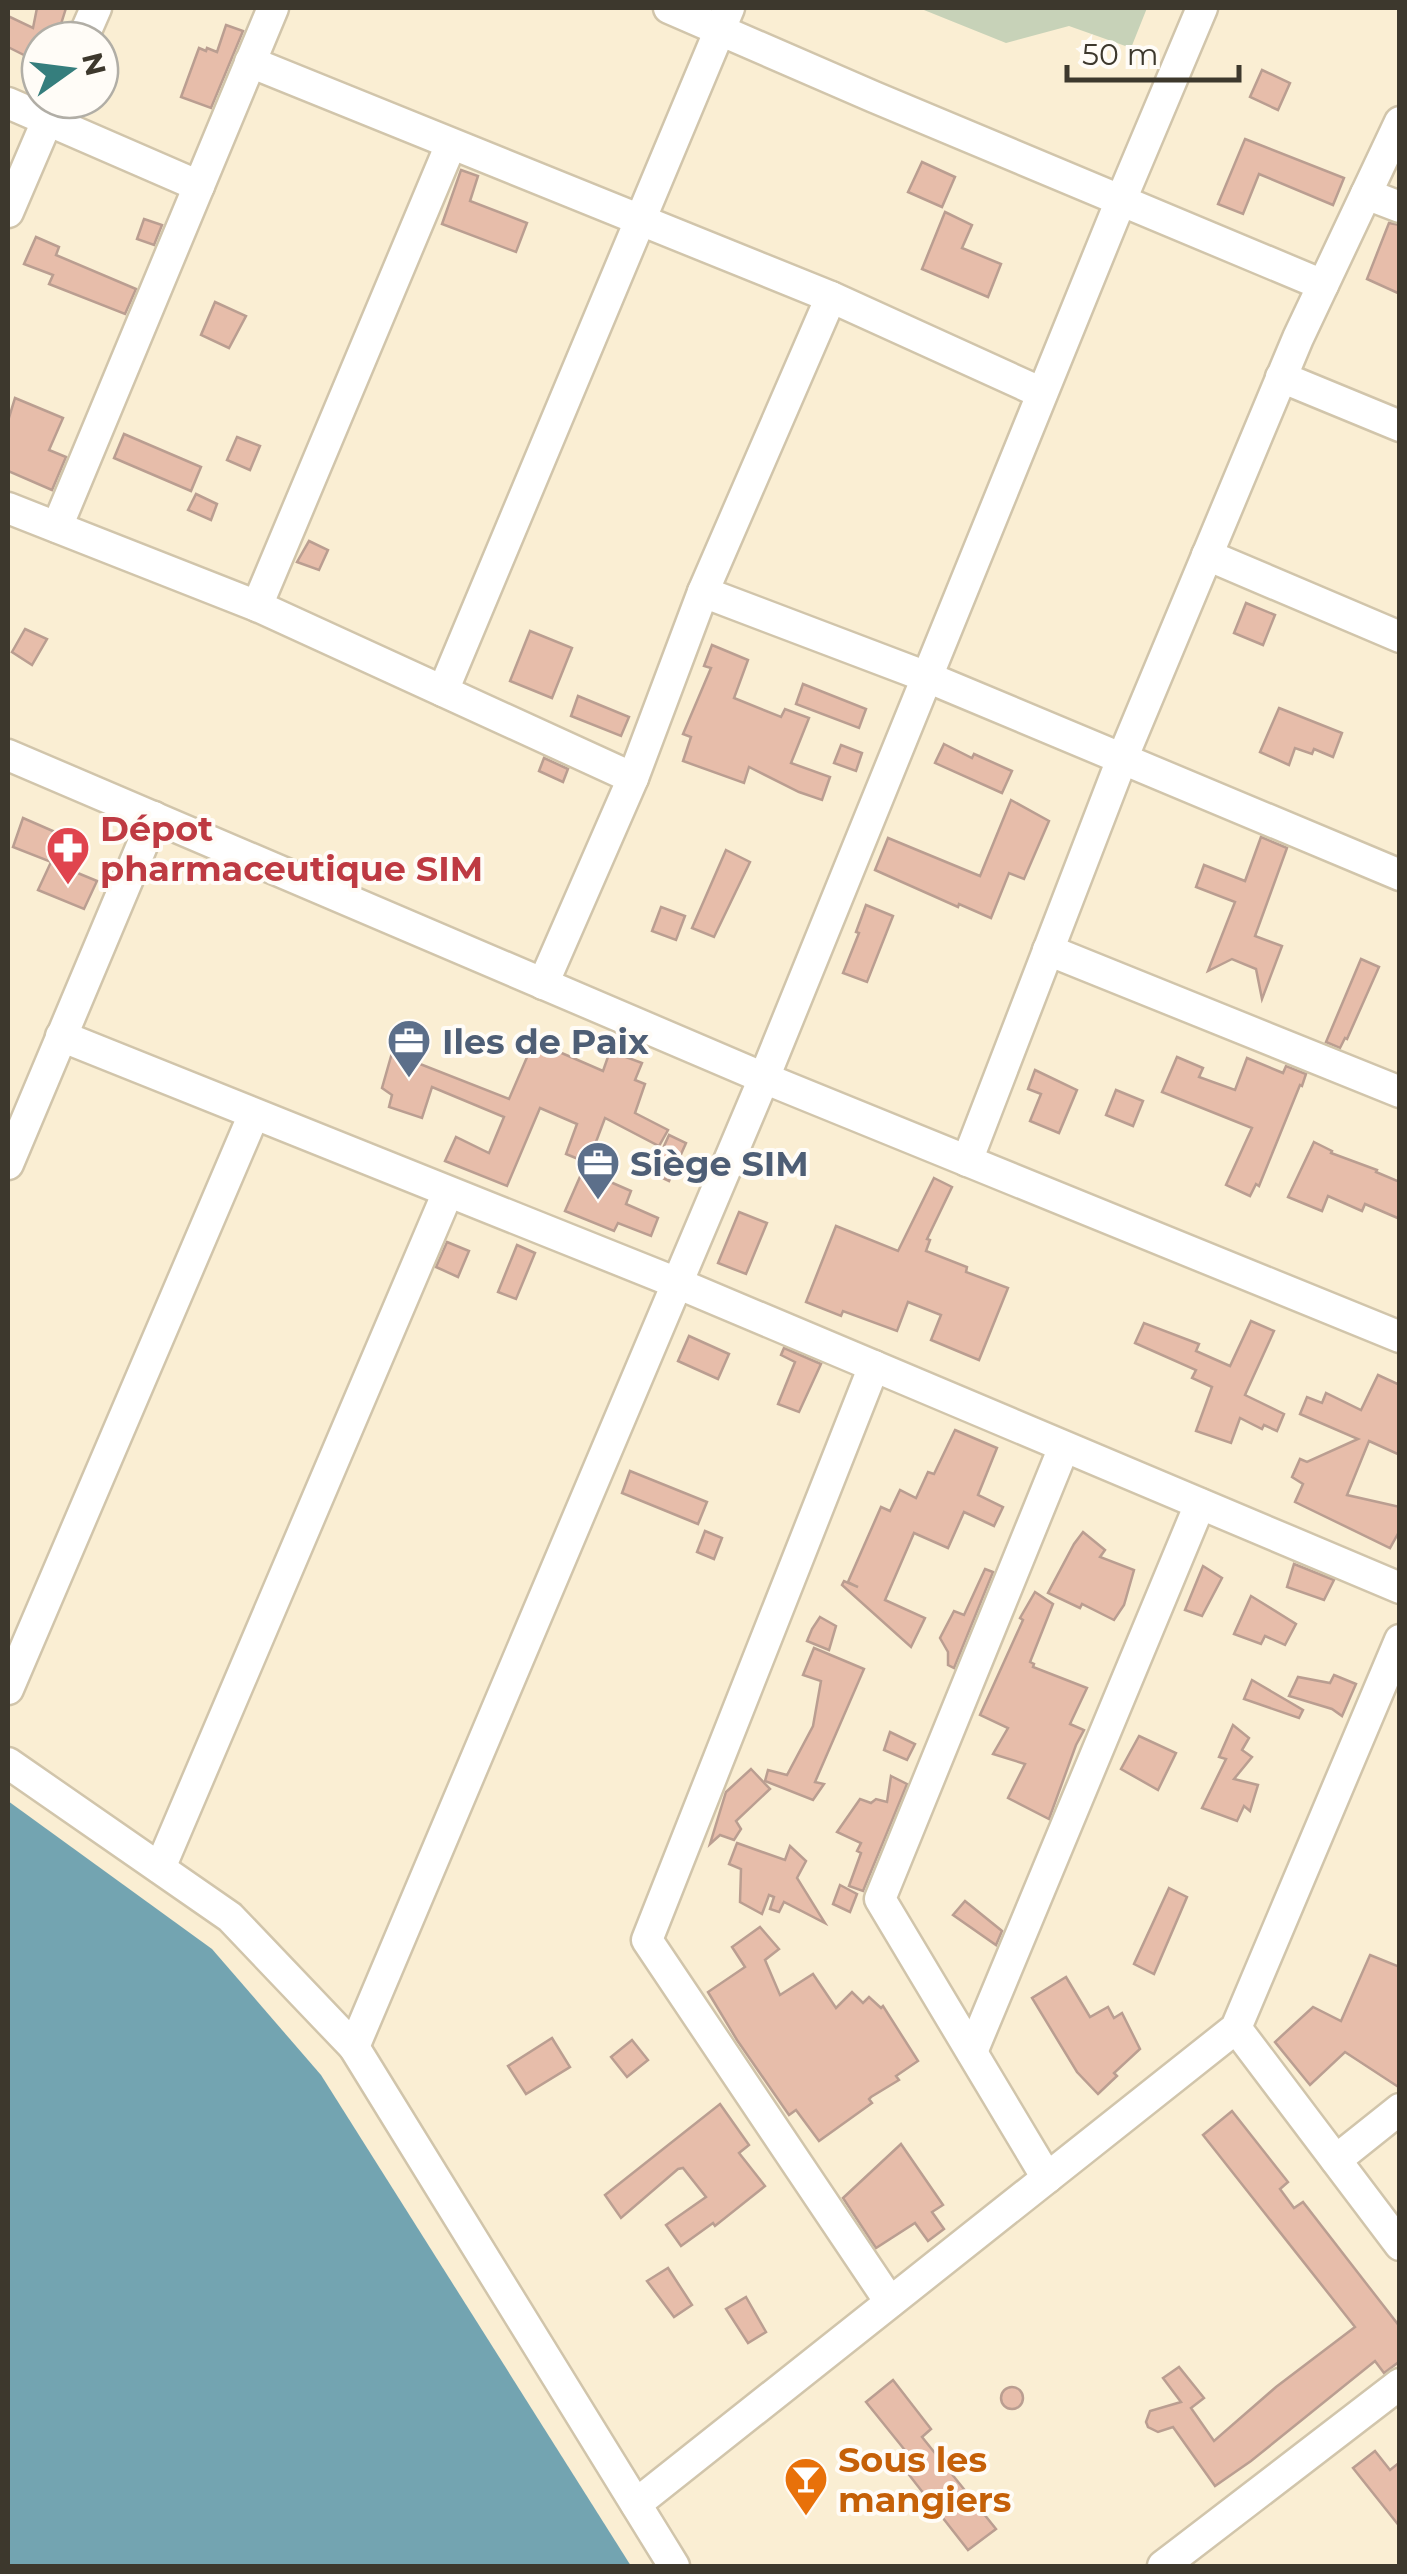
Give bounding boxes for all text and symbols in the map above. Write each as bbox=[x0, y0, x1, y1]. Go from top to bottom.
north arrow bbox=[20, 20, 120, 120]
scale bar bbox=[1067, 20, 1240, 82]
text: 50 m bbox=[1082, 36, 1159, 73]
text: N bbox=[75, 49, 113, 79]
place label: Dépot pharmaceutique SIM bbox=[100, 807, 483, 890]
pharmacy icon: Dépot pharmaceutique SIM bbox=[45, 825, 91, 886]
office icon: Iles de Paix bbox=[386, 1018, 432, 1079]
place label: Iles de Paix bbox=[442, 1020, 649, 1063]
office icon: Siège SIM bbox=[575, 1140, 621, 1201]
place label: Siège SIM bbox=[630, 1142, 809, 1185]
place label: Sous les mangiers bbox=[838, 2438, 1011, 2521]
bar icon: Sous les mangiers bbox=[783, 2456, 829, 2517]

